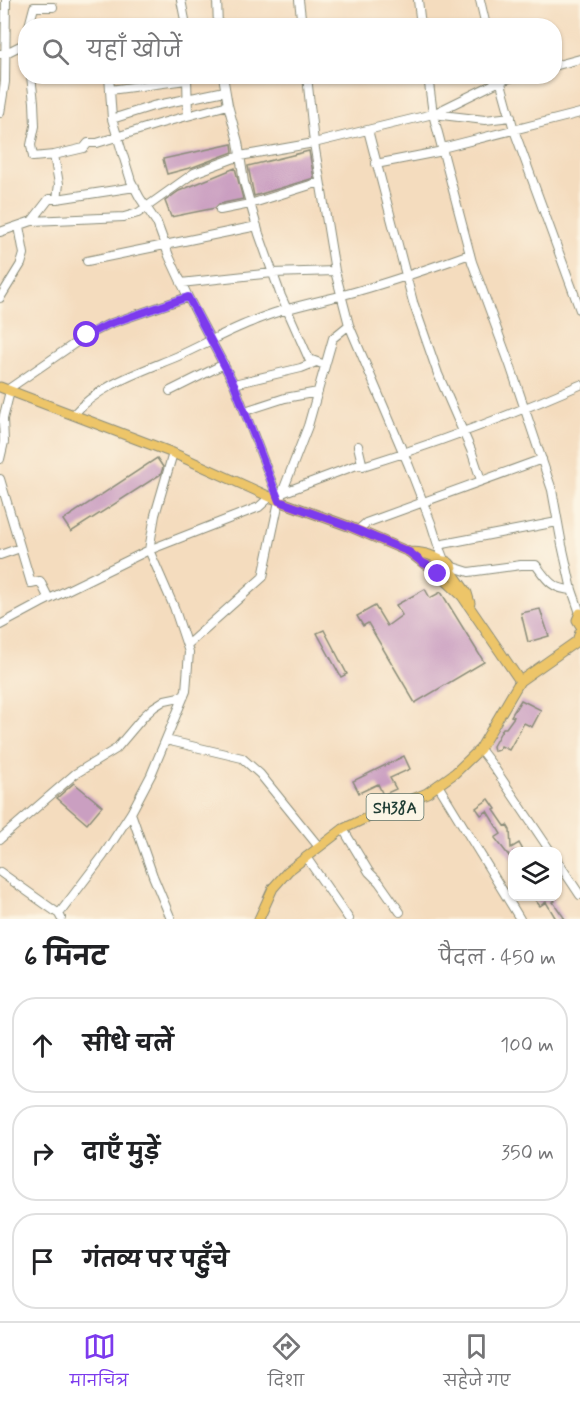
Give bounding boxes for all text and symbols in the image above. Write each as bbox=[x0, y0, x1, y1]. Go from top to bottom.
search box bbox=[18, 18, 562, 84]
icon: search bbox=[39, 35, 72, 68]
text: यहाँ खोजें bbox=[87, 37, 182, 65]
route start bbox=[73, 321, 99, 347]
route end bbox=[424, 560, 450, 586]
road number: SH38A bbox=[366, 794, 424, 820]
map controls bbox=[508, 847, 562, 901]
button: layers bbox=[508, 847, 562, 901]
text: 6 मिनट bbox=[24, 941, 107, 975]
text: पैदल · 450 m bbox=[439, 945, 556, 972]
icon: ahead bbox=[26, 1029, 59, 1062]
text: सीधे चलें bbox=[83, 1031, 173, 1059]
text: 100 m bbox=[500, 1032, 554, 1059]
icon: right bbox=[26, 1137, 59, 1170]
text: दाएँ मुड़ें bbox=[83, 1139, 160, 1167]
text: 350 m bbox=[501, 1140, 554, 1167]
icon: arrive bbox=[26, 1245, 59, 1278]
text: गंतव्य पर पहुँचे bbox=[83, 1247, 229, 1275]
tab: मानचित्र bbox=[70, 1330, 128, 1398]
tab: दिशा bbox=[268, 1330, 304, 1398]
tab: सहेजे गए bbox=[444, 1330, 510, 1398]

